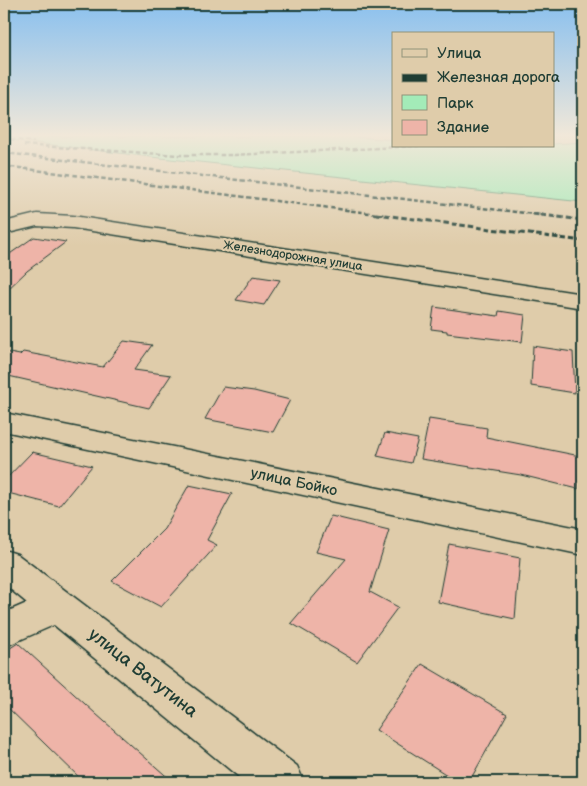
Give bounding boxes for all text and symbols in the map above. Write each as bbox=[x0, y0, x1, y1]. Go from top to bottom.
legend bbox=[392, 32, 554, 148]
text: Улица bbox=[437, 44, 482, 63]
text: Железная дорога bbox=[437, 68, 560, 87]
text: Парк bbox=[437, 94, 474, 113]
text: Здание bbox=[437, 118, 489, 137]
street label: Железнодорожная улица bbox=[222, 238, 364, 274]
street label: улица Бойко bbox=[249, 464, 339, 500]
street label: улица Ватутина bbox=[84, 624, 202, 722]

